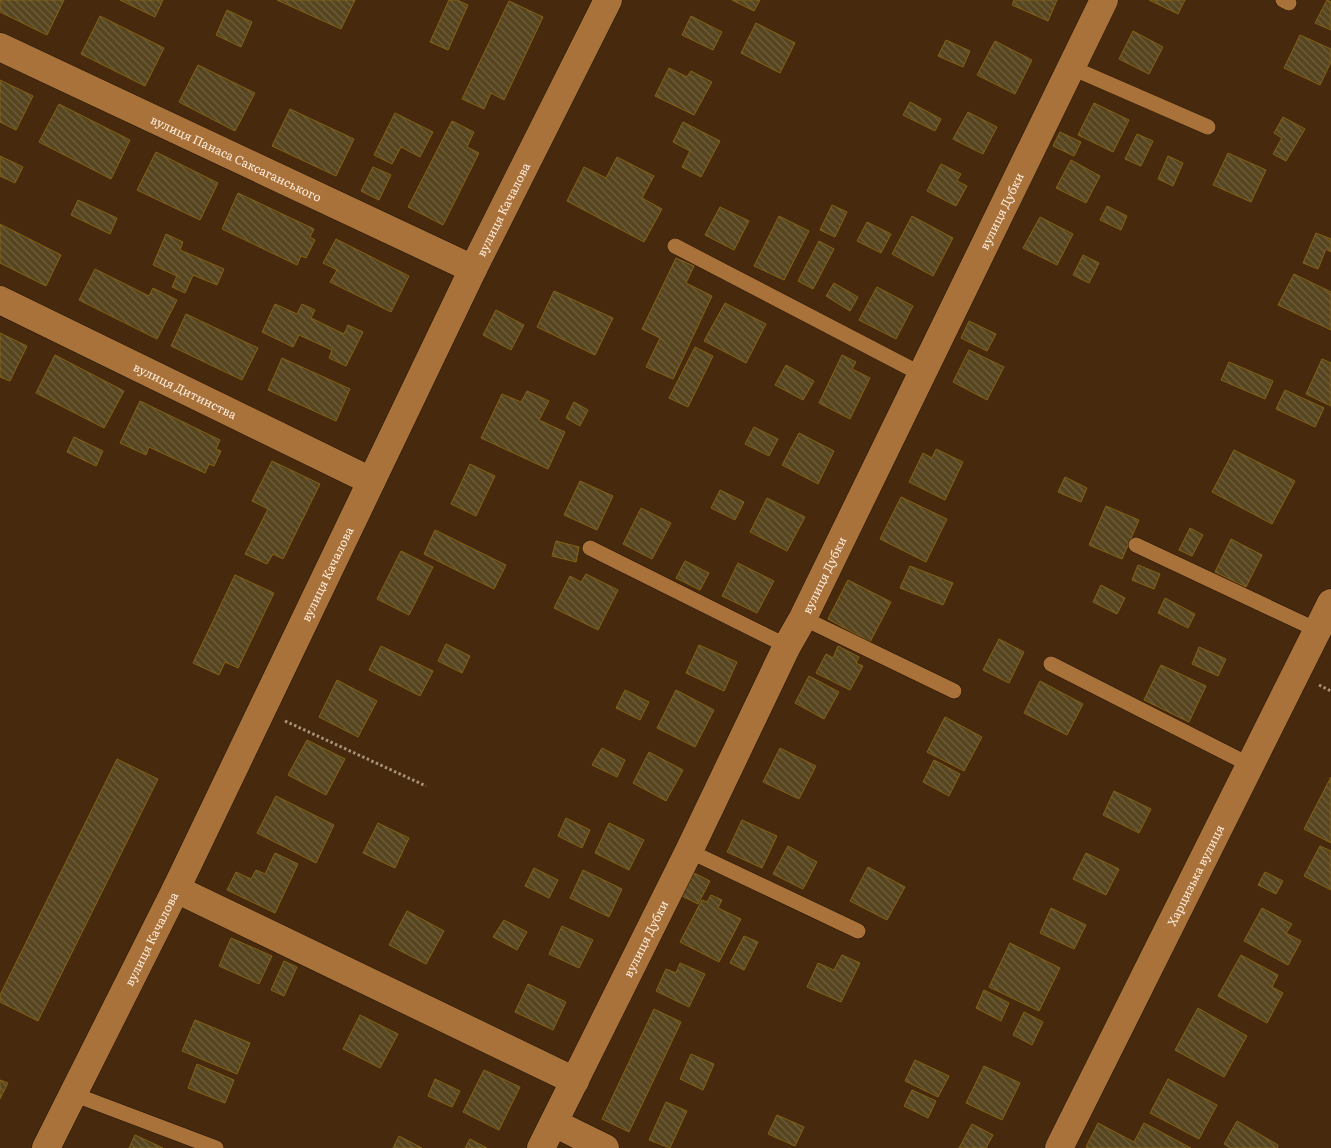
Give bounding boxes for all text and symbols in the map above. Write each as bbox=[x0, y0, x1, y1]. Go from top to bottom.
street label: вулиця Панаса Саксаганського bbox=[148, 110, 325, 206]
street label: вулиця Качалова bbox=[472, 159, 534, 260]
street label: вулиця Дубки bbox=[975, 169, 1028, 253]
street label: вулиця Дитинства bbox=[130, 357, 240, 423]
street label: вулиця Качалова bbox=[296, 523, 358, 625]
street label: вулиця Дубки bbox=[797, 533, 850, 617]
street label: Харцизька вулиця bbox=[1162, 821, 1228, 929]
street label: вулиця Качалова bbox=[120, 888, 182, 989]
street label: вулиця Дубки bbox=[619, 897, 672, 980]

